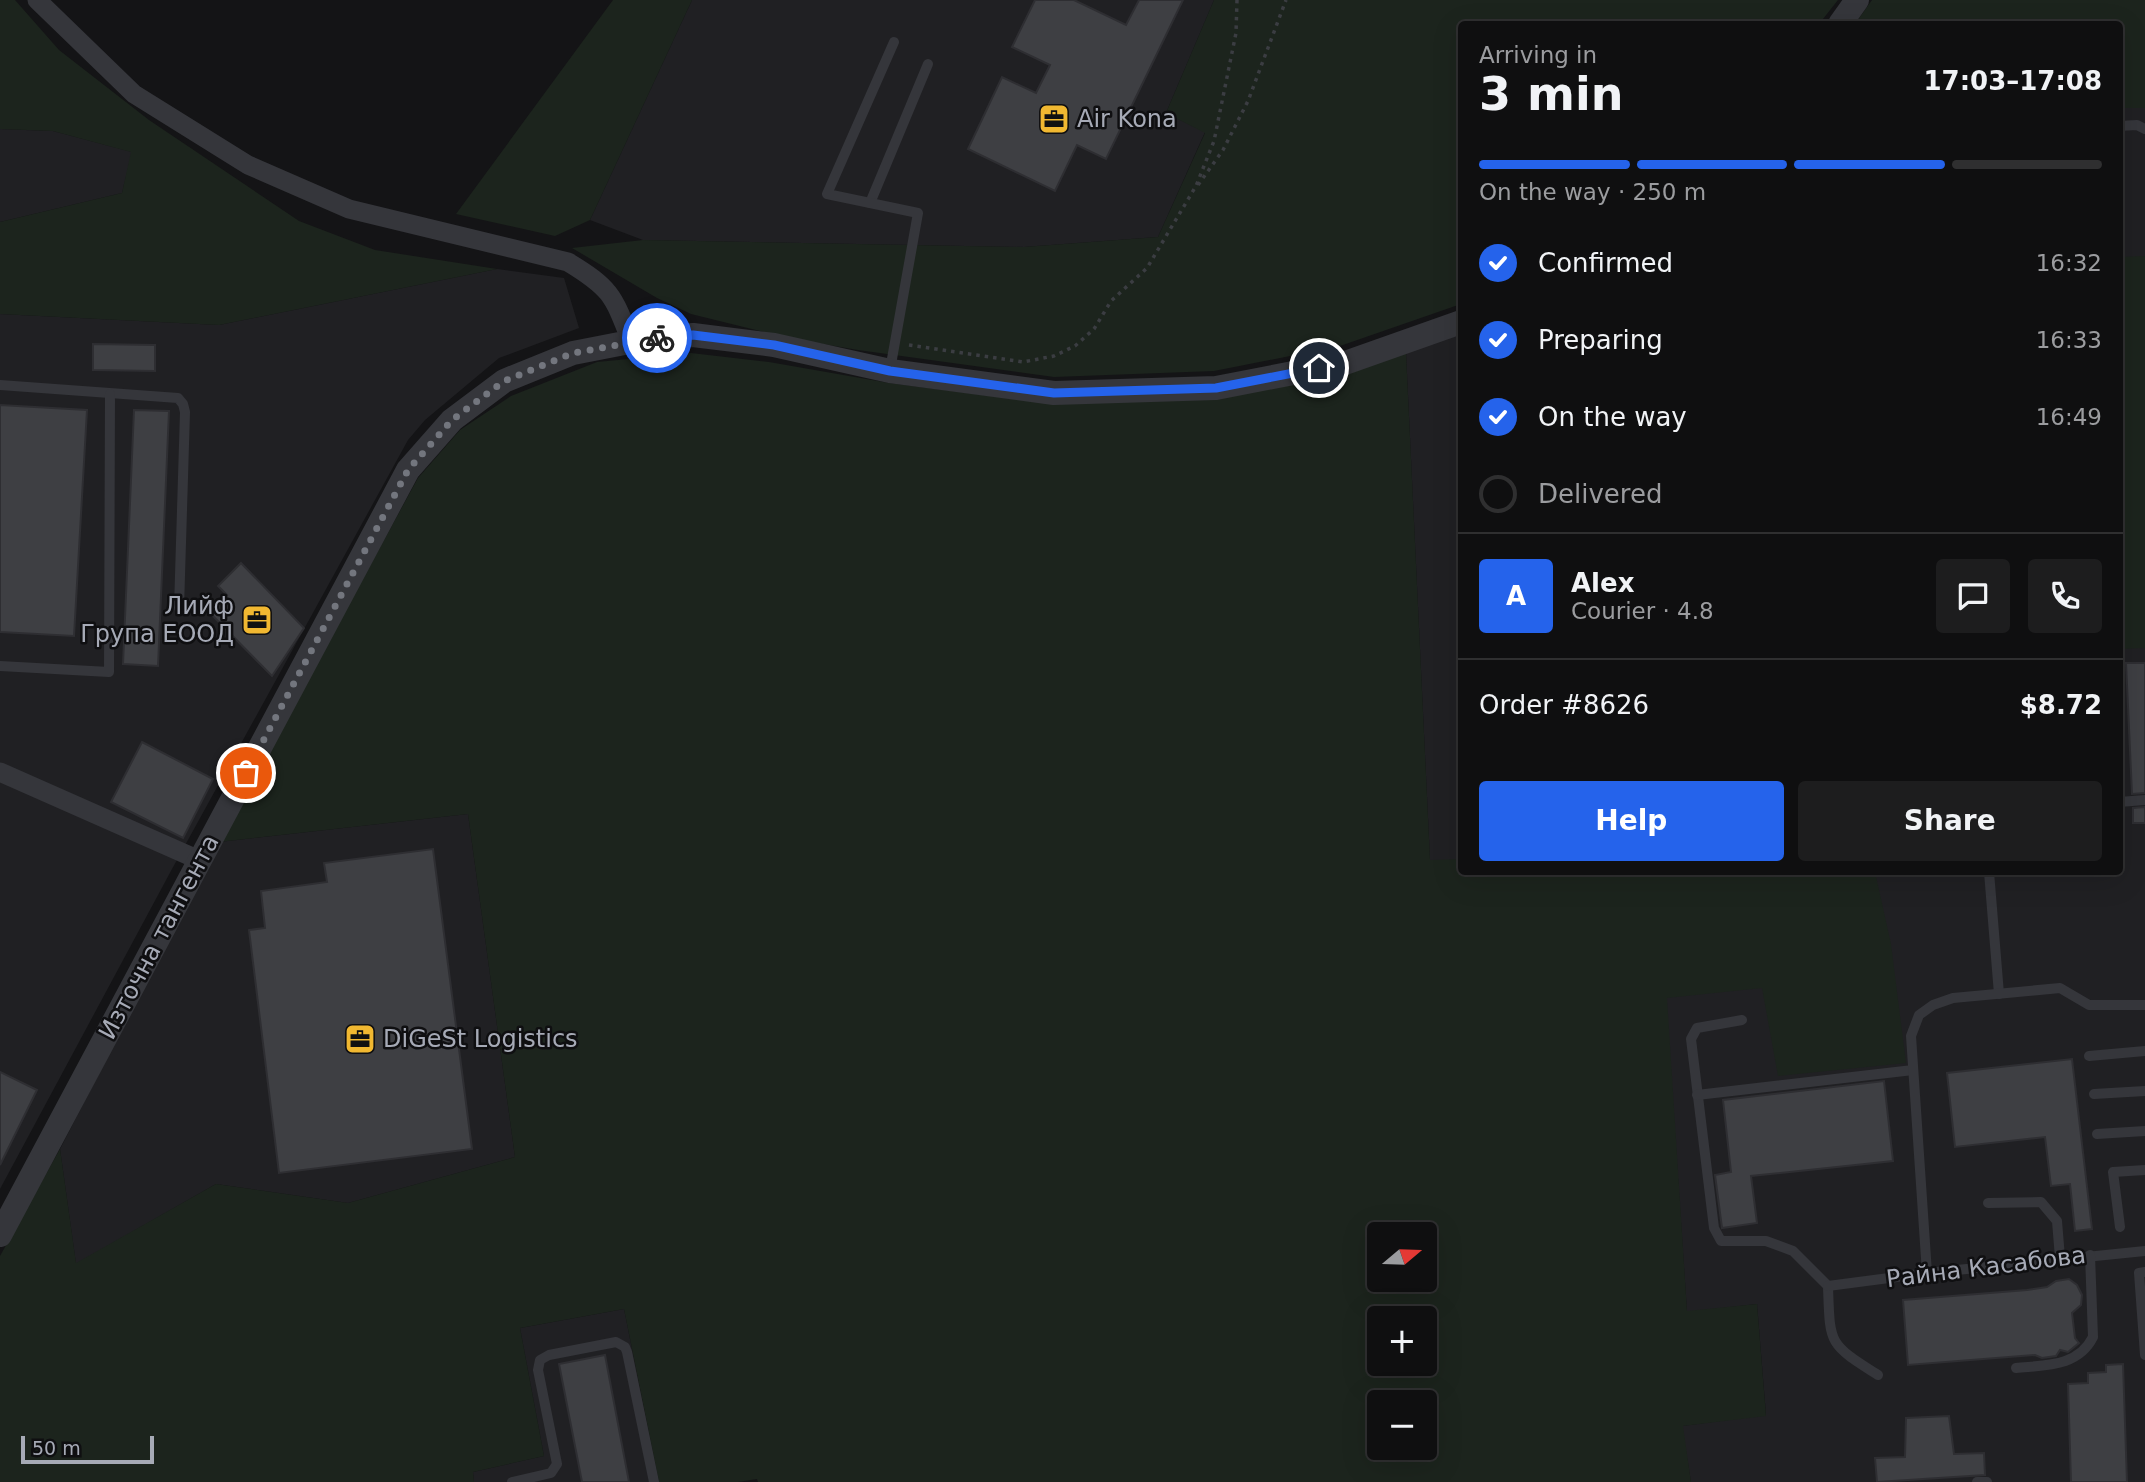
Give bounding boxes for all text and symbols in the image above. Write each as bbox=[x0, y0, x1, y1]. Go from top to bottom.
text: Arriving in bbox=[1479, 42, 1597, 68]
text: 17:03–17:08 bbox=[1923, 66, 2102, 96]
text: 3 min bbox=[1479, 67, 1623, 121]
office icon: Air Kona bbox=[1037, 102, 1071, 136]
place label: Air Kona bbox=[1077, 105, 1177, 133]
text: On the way · 250 m bbox=[1479, 179, 1706, 205]
icon: check bbox=[1479, 244, 1517, 282]
text: Confirmed bbox=[1538, 248, 1673, 278]
text: 16:32 bbox=[2036, 250, 2102, 276]
courier bbox=[622, 303, 692, 373]
icon: bike bbox=[638, 319, 676, 357]
icon: check bbox=[1479, 321, 1517, 359]
text: Preparing bbox=[1538, 325, 1663, 355]
text: 16:33 bbox=[2036, 327, 2102, 353]
pin bbox=[1289, 338, 1349, 398]
icon: home bbox=[1300, 349, 1338, 387]
icon: check bbox=[1479, 398, 1517, 436]
text: On the way bbox=[1538, 402, 1687, 432]
text: 16:49 bbox=[2036, 404, 2102, 430]
text: Delivered bbox=[1538, 479, 1662, 509]
button: chat bbox=[1936, 559, 2010, 633]
button: phone bbox=[2028, 559, 2102, 633]
text: Alex bbox=[1571, 568, 1634, 598]
text: A bbox=[1506, 581, 1526, 611]
place label: Лийф Група ЕООД bbox=[80, 592, 234, 648]
text: Courier · 4.8 bbox=[1571, 598, 1714, 624]
office icon: Лийф Група ЕООД bbox=[240, 603, 274, 637]
text: Order #8626 bbox=[1479, 690, 1649, 720]
text: $8.72 bbox=[2020, 690, 2102, 720]
pin bbox=[216, 743, 276, 803]
icon: bag bbox=[227, 754, 265, 792]
button: Help bbox=[1479, 781, 1784, 861]
button: Share bbox=[1798, 781, 2102, 861]
street label: Източна тангента bbox=[93, 830, 225, 1044]
office icon: DiGeSt Logistics bbox=[343, 1022, 377, 1056]
place label: DiGeSt Logistics bbox=[383, 1025, 578, 1053]
north arrow bbox=[1367, 1222, 1437, 1292]
map controls bbox=[1367, 1222, 1437, 1460]
street label: Райна Касабова bbox=[1885, 1241, 2087, 1293]
button: + bbox=[1367, 1306, 1437, 1376]
button: − bbox=[1367, 1390, 1437, 1460]
scale bar bbox=[21, 1433, 154, 1465]
text: 50 m bbox=[32, 1437, 81, 1459]

